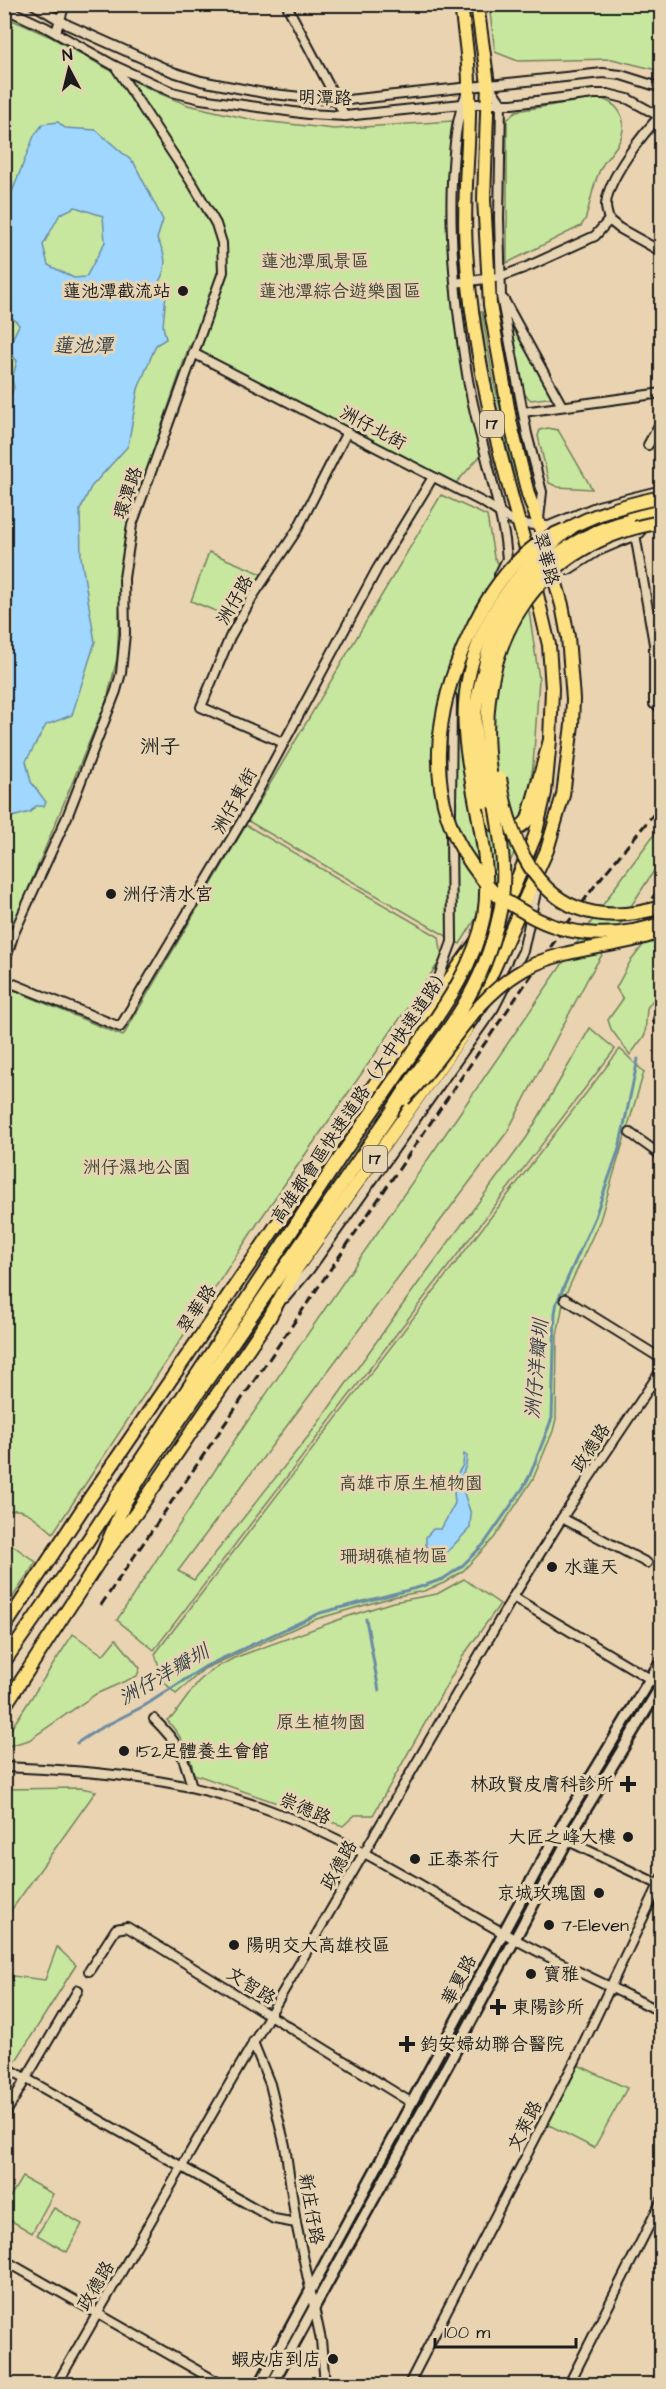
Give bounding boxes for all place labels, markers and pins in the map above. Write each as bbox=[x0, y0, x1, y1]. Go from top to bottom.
place label: 蓮池潭截流站 bbox=[63, 279, 171, 304]
marker: 蓮池潭截流站 bbox=[176, 284, 190, 298]
place label: 洲仔清水宮 bbox=[123, 882, 213, 907]
marker: 洲仔清水宮 bbox=[104, 887, 118, 901]
place label: 水蓮天 bbox=[564, 1555, 618, 1580]
marker: 水蓮天 bbox=[545, 1560, 559, 1574]
place label: 152足體養生會館 bbox=[136, 1739, 269, 1764]
marker: 152足體養生會館 bbox=[117, 1744, 131, 1758]
place label: 林政賢皮膚科診所 bbox=[470, 1772, 614, 1797]
marker: 林政賢皮膚科診所 bbox=[619, 1775, 637, 1793]
place label: 大匠之峰大樓 bbox=[508, 1825, 616, 1850]
marker: 大匠之峰大樓 bbox=[621, 1830, 635, 1844]
place label: 正泰茶行 bbox=[427, 1847, 499, 1872]
marker: 正泰茶行 bbox=[408, 1852, 422, 1866]
place label: 京城玫瑰園 bbox=[497, 1881, 587, 1906]
marker: 京城玫瑰園 bbox=[592, 1886, 606, 1900]
place label: 7-Eleven bbox=[561, 1913, 629, 1938]
marker: 7-Eleven bbox=[542, 1918, 556, 1932]
place label: 陽明交大高雄校區 bbox=[246, 1933, 390, 1958]
marker: 陽明交大高雄校區 bbox=[227, 1938, 241, 1952]
place label: 寶雅 bbox=[543, 1962, 579, 1987]
marker: 寶雅 bbox=[524, 1967, 538, 1981]
place label: 東陽診所 bbox=[512, 1995, 584, 2020]
marker: 東陽診所 bbox=[489, 1998, 507, 2016]
place label: 鈞安婦幼聯合醫院 bbox=[420, 2032, 564, 2057]
marker: 鈞安婦幼聯合醫院 bbox=[398, 2035, 416, 2053]
place label: 蝦皮店到店 bbox=[231, 2347, 321, 2372]
marker: 蝦皮店到店 bbox=[326, 2352, 340, 2366]

